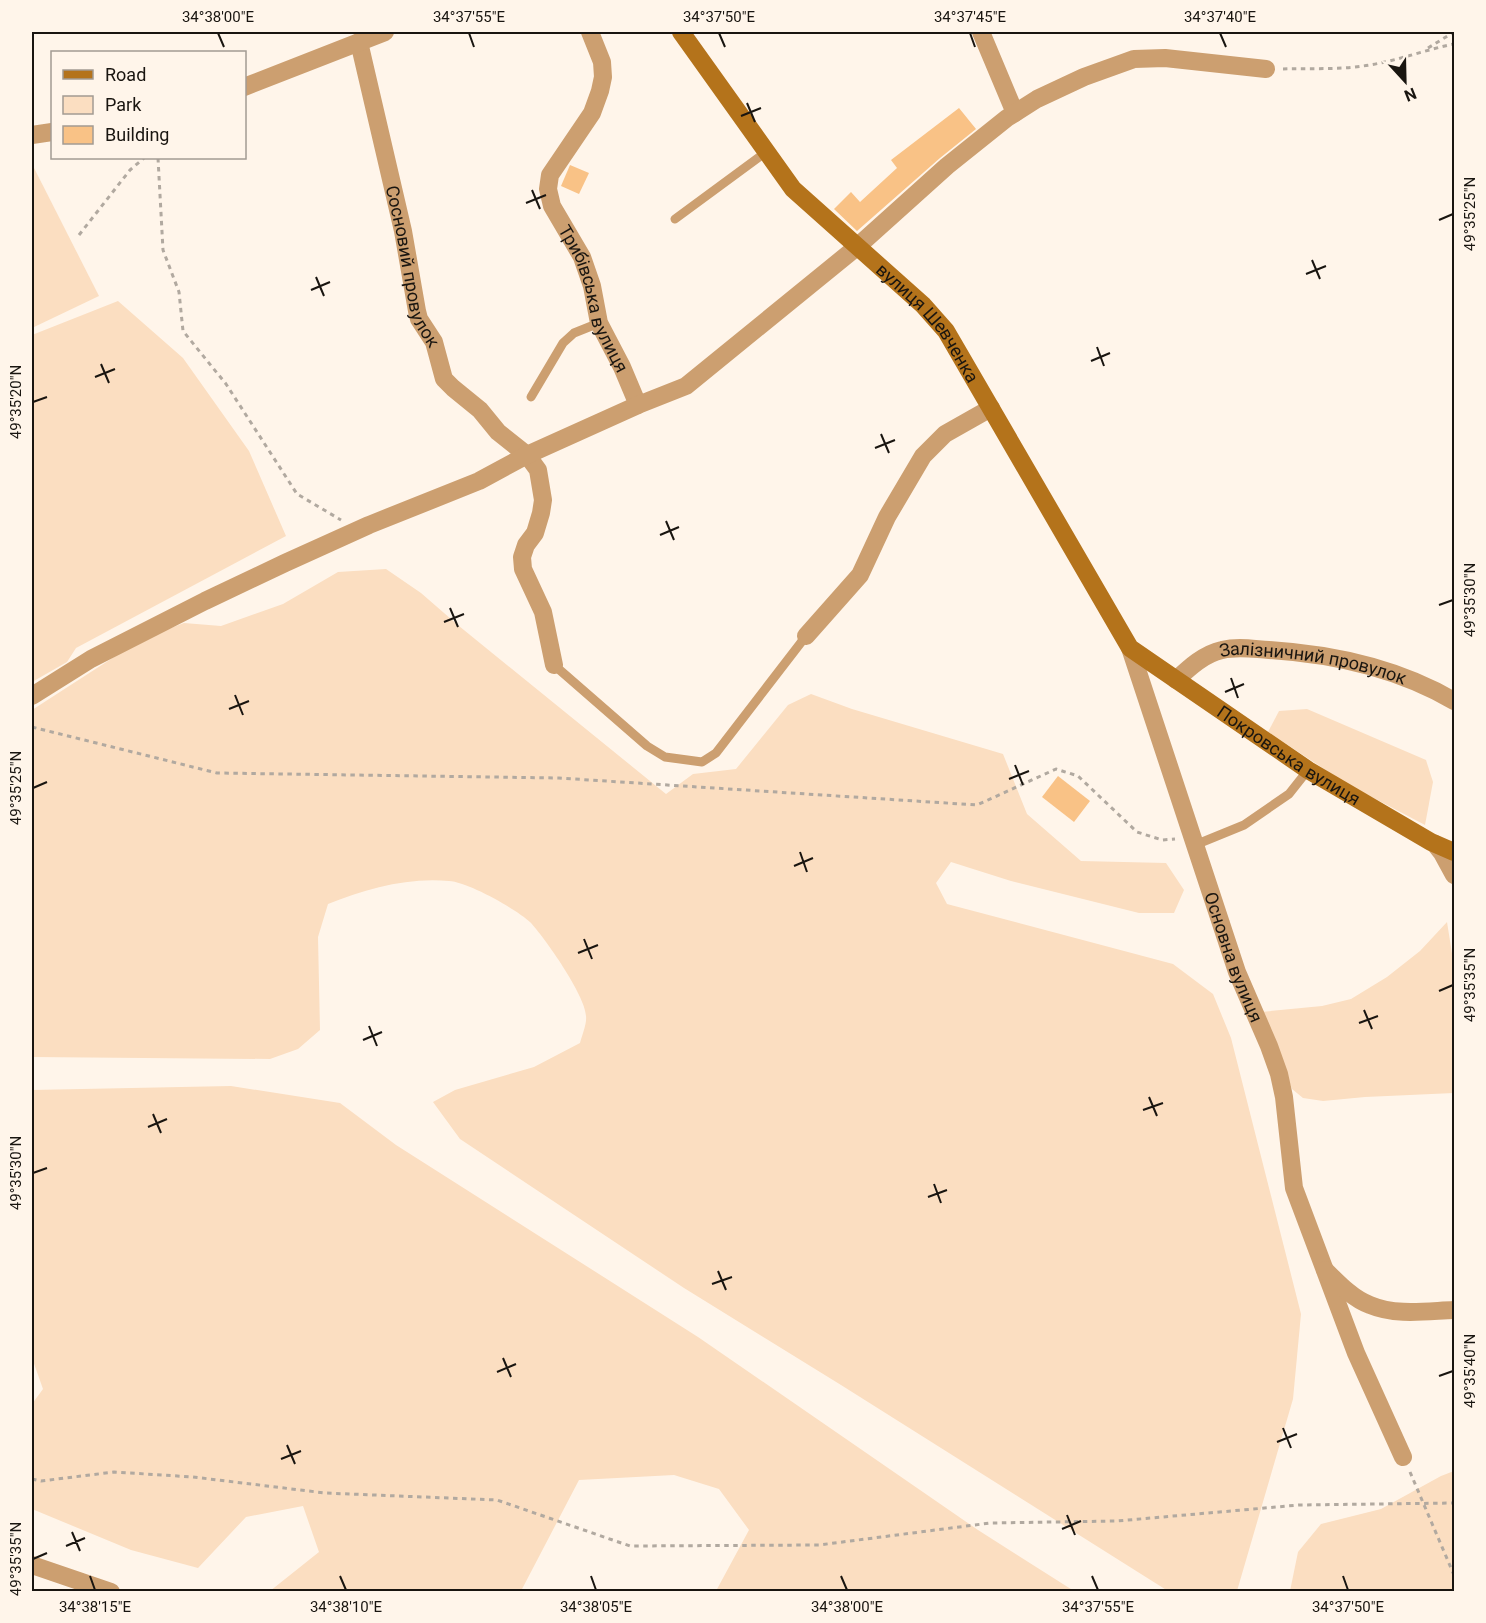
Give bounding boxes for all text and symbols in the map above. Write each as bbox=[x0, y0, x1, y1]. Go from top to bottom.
text: 34°38'00"E bbox=[182, 8, 255, 26]
text: 34°37'55"E bbox=[433, 8, 506, 26]
text: 34°37'50"E bbox=[683, 8, 756, 26]
text: 34°37'45"E bbox=[934, 8, 1007, 26]
text: 34°37'40"E bbox=[1184, 8, 1257, 26]
legend bbox=[51, 51, 246, 159]
north arrow bbox=[1375, 51, 1435, 111]
text: Road bbox=[105, 64, 146, 85]
text: N bbox=[1402, 84, 1419, 105]
text: Park bbox=[105, 94, 142, 115]
text: Building bbox=[105, 124, 169, 145]
text: 49°35'25"N bbox=[1461, 177, 1479, 251]
street label: Сосновий провулок bbox=[382, 183, 445, 351]
street label: Трибівська вулиця bbox=[555, 221, 633, 376]
street label: вулиця Шевченка bbox=[873, 258, 984, 386]
text: 49°35'20"N bbox=[7, 365, 25, 439]
text: 49°35'30"N bbox=[1461, 563, 1479, 637]
street label: Залізничний провулок bbox=[1217, 637, 1410, 688]
street label: Покровська вулиця bbox=[1213, 701, 1364, 809]
text: 49°35'25"N bbox=[7, 751, 25, 825]
street label: Основна вулиця bbox=[1201, 889, 1268, 1025]
text: 49°35'35"N bbox=[1461, 948, 1479, 1022]
text: 49°35'30"N bbox=[7, 1136, 25, 1210]
text: 49°35'40"N bbox=[1461, 1334, 1479, 1408]
text: 49°35'35"N bbox=[7, 1522, 25, 1596]
text: 34°38'15"E bbox=[59, 1598, 132, 1616]
text: 34°38'10"E bbox=[310, 1598, 383, 1616]
text: 34°38'05"E bbox=[560, 1598, 633, 1616]
text: 34°38'00"E bbox=[811, 1598, 884, 1616]
text: 34°37'55"E bbox=[1062, 1598, 1135, 1616]
text: 34°37'50"E bbox=[1312, 1598, 1385, 1616]

